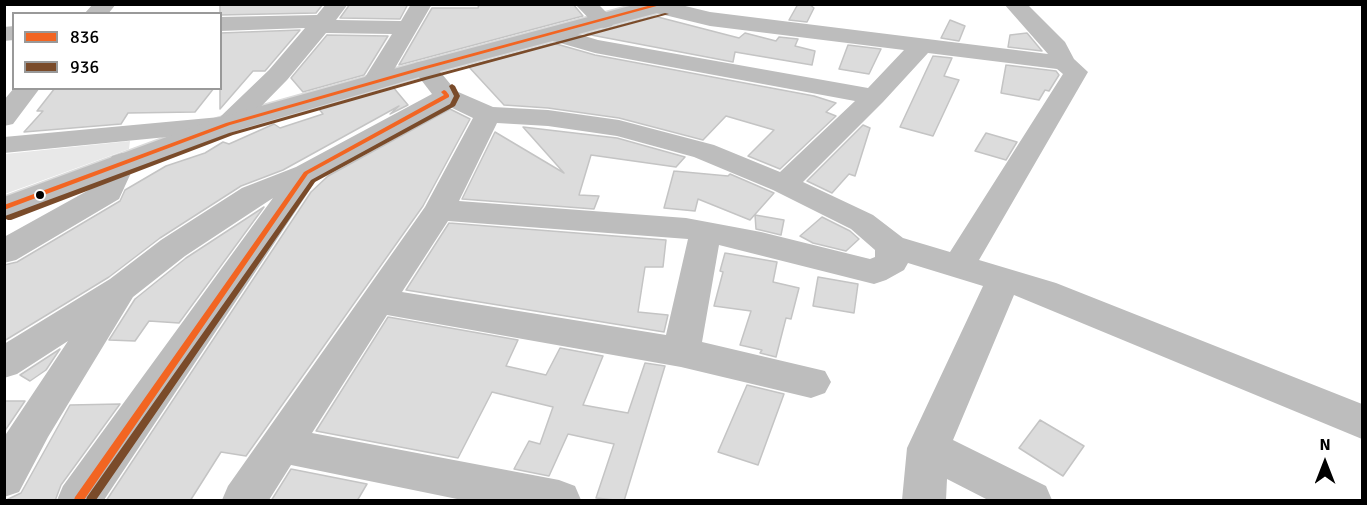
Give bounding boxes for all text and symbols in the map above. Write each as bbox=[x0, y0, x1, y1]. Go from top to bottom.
legend bbox=[12, 12, 222, 90]
text: 836 bbox=[70, 26, 99, 48]
text: 936 bbox=[70, 56, 99, 78]
unlabelled marker bbox=[34, 189, 46, 201]
north arrow bbox=[1295, 433, 1355, 493]
text: N bbox=[1319, 435, 1331, 455]

